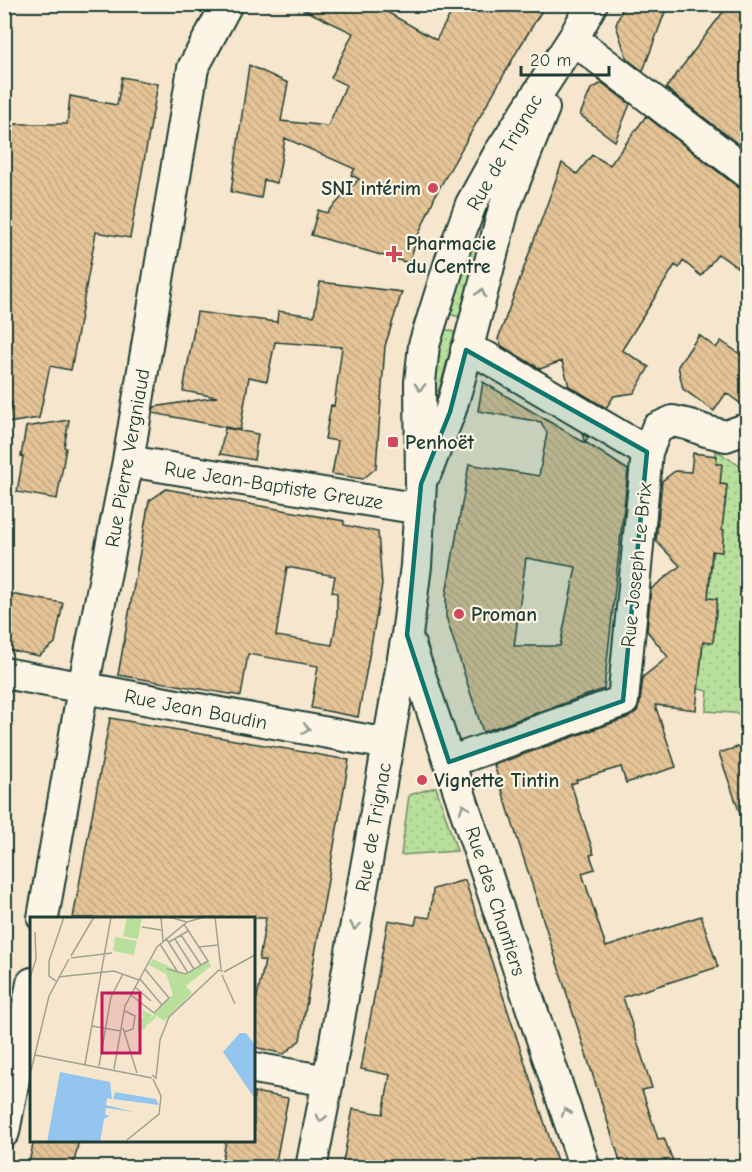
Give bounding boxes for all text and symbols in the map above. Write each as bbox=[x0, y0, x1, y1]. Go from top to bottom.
scale bar bbox=[521, 39, 610, 77]
text: 20 m bbox=[530, 50, 571, 71]
street label: Rue de Trignac bbox=[462, 90, 547, 215]
place label: SNI intérim bbox=[321, 177, 421, 200]
marker: SNI intérim bbox=[426, 181, 440, 195]
place label: Pharmacie du Centre bbox=[406, 232, 496, 278]
marker: Pharmacie du Centre bbox=[387, 247, 401, 261]
one-way arrow bbox=[473, 288, 486, 298]
street label: Rue Pierre Vergniaud bbox=[100, 367, 155, 549]
one-way arrow bbox=[413, 383, 426, 392]
place label: Penhoët bbox=[405, 431, 474, 454]
marker: Penhoët bbox=[386, 435, 400, 449]
street label: Rue Jean-Baptiste Greuze bbox=[163, 457, 385, 514]
street label: Rue Joseph Le Brix bbox=[616, 481, 657, 649]
place label: Proman bbox=[471, 603, 537, 626]
marker: Proman bbox=[452, 607, 466, 621]
street label: Rue Jean Baudin bbox=[122, 684, 269, 735]
one-way arrow bbox=[301, 722, 311, 735]
street label: Rue de Trignac bbox=[351, 760, 396, 893]
place label: Vignette Tintin bbox=[434, 769, 559, 792]
marker: Vignette Tintin bbox=[415, 773, 429, 787]
one-way arrow bbox=[459, 803, 472, 814]
street label: Rue des Chantiers bbox=[461, 824, 530, 979]
inset map bbox=[30, 917, 255, 1142]
one-way arrow bbox=[350, 921, 362, 931]
one-way arrow bbox=[561, 1107, 574, 1118]
one-way arrow bbox=[315, 1113, 328, 1123]

